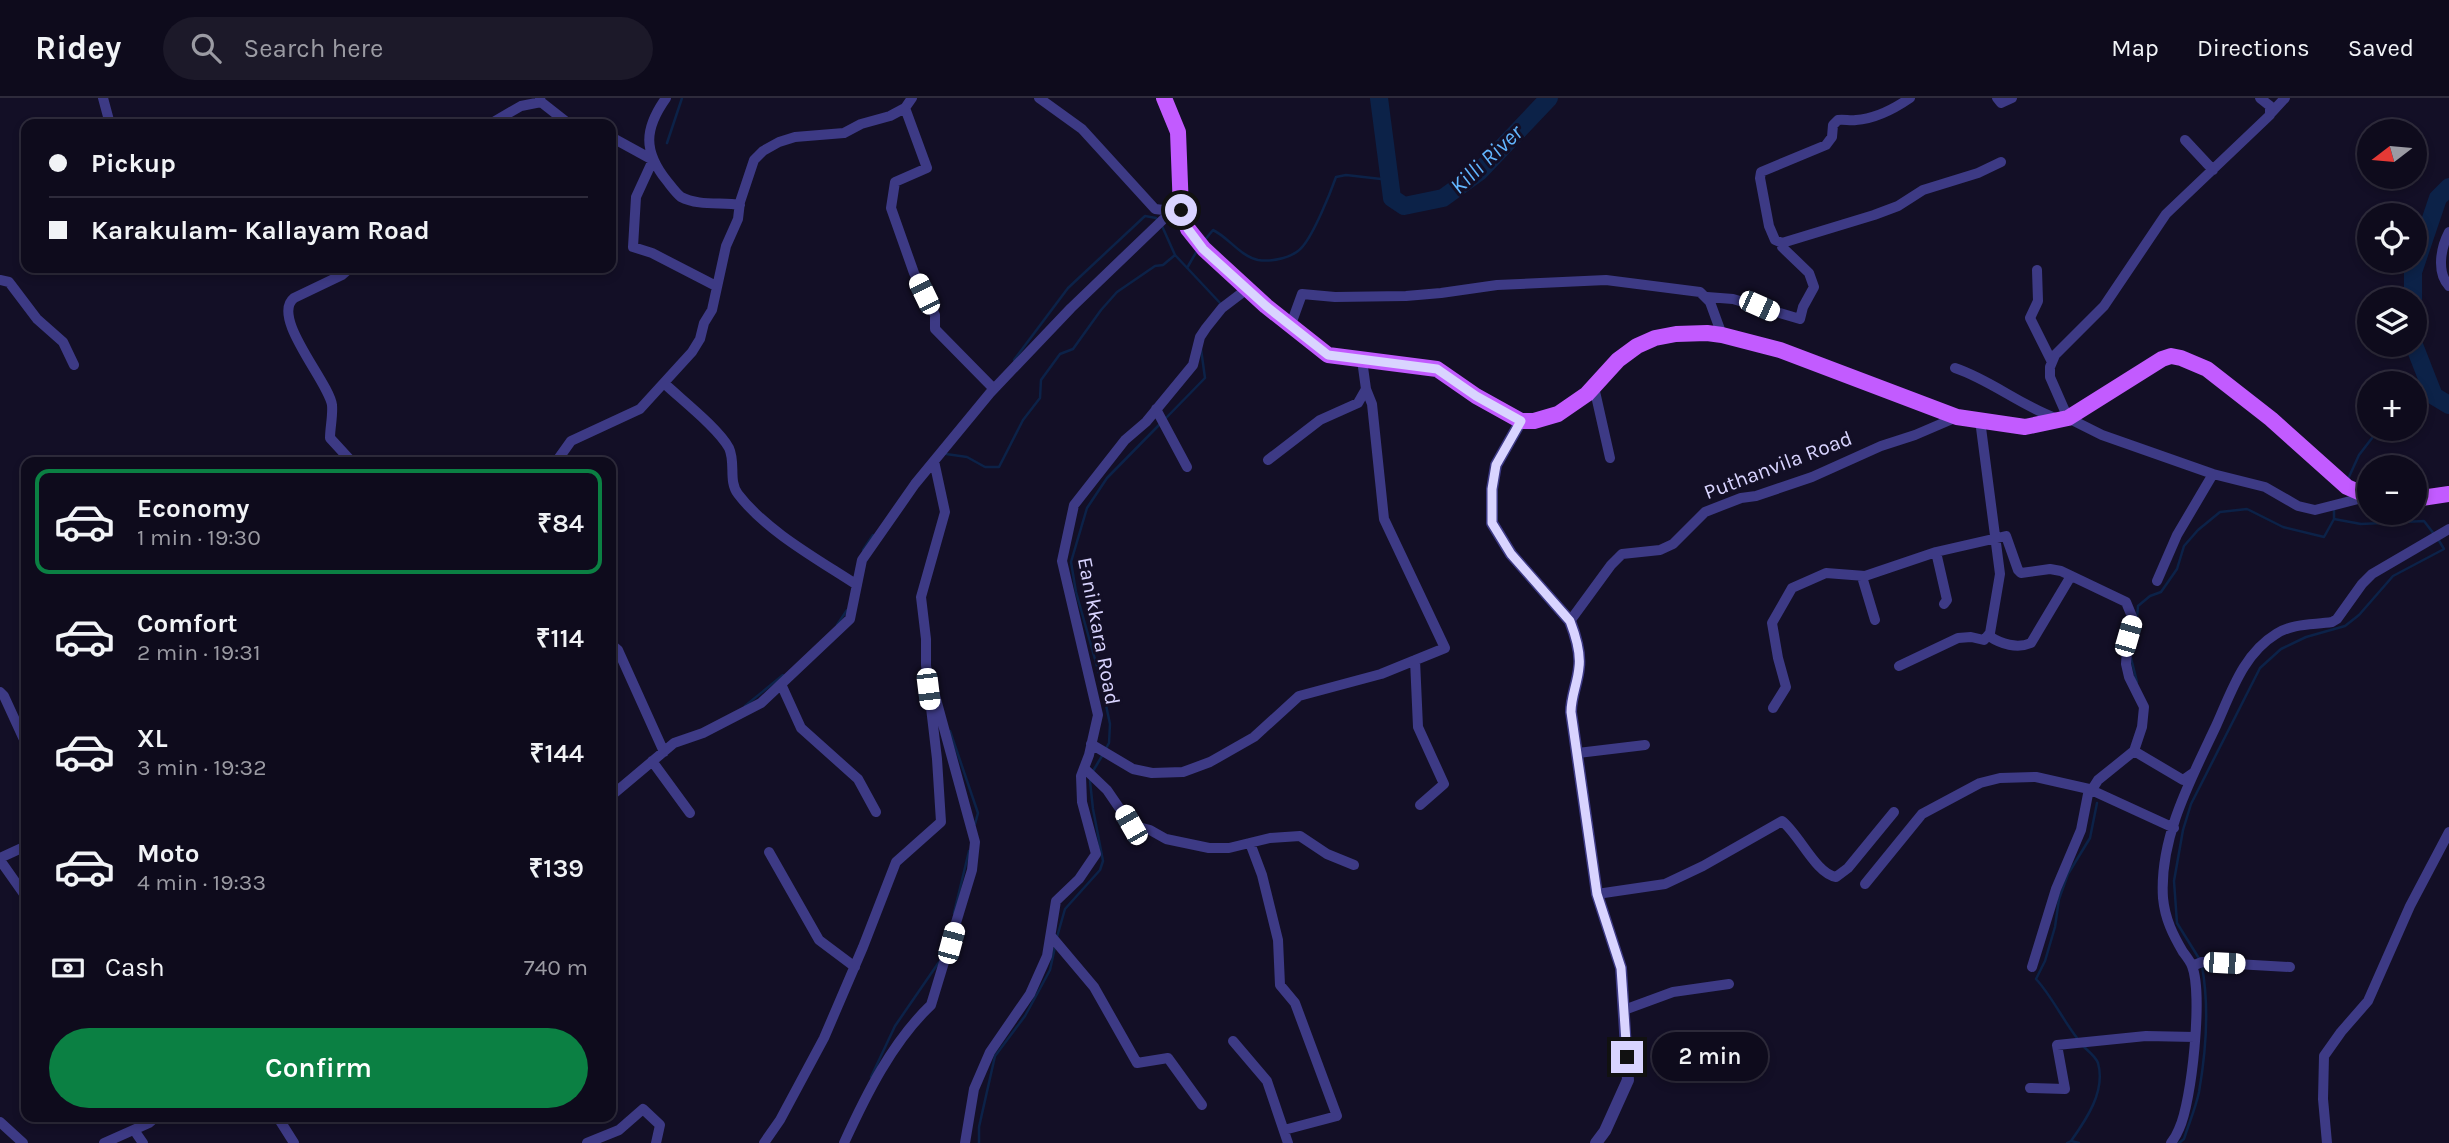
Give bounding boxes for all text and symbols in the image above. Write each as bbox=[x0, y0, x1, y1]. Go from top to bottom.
search box bbox=[163, 17, 653, 80]
text: Ridey bbox=[35, 29, 121, 67]
icon: search bbox=[187, 29, 225, 67]
text: Search here bbox=[243, 33, 383, 64]
text: Map bbox=[2111, 34, 2159, 62]
text: Directions bbox=[2197, 34, 2310, 62]
text: Saved bbox=[2348, 34, 2414, 62]
water label: Killi River bbox=[1444, 118, 1529, 200]
north arrow bbox=[2357, 119, 2427, 189]
map controls bbox=[2357, 119, 2427, 525]
text: Pickup bbox=[91, 148, 176, 179]
route start bbox=[1165, 194, 1197, 226]
button: locate bbox=[2357, 203, 2427, 273]
text: Karakulam- Kallayam Road bbox=[91, 215, 430, 246]
car bbox=[906, 271, 943, 317]
button: layers bbox=[2357, 287, 2427, 357]
car bbox=[1736, 288, 1783, 324]
button: + bbox=[2357, 371, 2427, 441]
street label: Puthanvila Road bbox=[1701, 426, 1855, 504]
button: − bbox=[2357, 455, 2427, 525]
icon: car bbox=[53, 490, 116, 553]
text: Economy bbox=[137, 493, 249, 524]
text: ₹84 bbox=[537, 508, 584, 539]
text: 1 min · 19:30 bbox=[137, 524, 261, 551]
street label: Eanikkara Road bbox=[1073, 555, 1125, 707]
icon: car bbox=[53, 605, 116, 668]
text: Comfort bbox=[137, 608, 238, 639]
car bbox=[2113, 613, 2144, 659]
text: ₹114 bbox=[536, 623, 584, 654]
text: 2 min · 19:31 bbox=[137, 639, 261, 666]
car bbox=[916, 667, 941, 711]
icon: car bbox=[53, 720, 116, 783]
text: XL bbox=[137, 723, 168, 754]
text: ₹144 bbox=[530, 738, 584, 769]
text: 3 min · 19:32 bbox=[137, 754, 266, 781]
car bbox=[1112, 802, 1151, 848]
icon: car bbox=[53, 835, 116, 898]
text: Moto bbox=[137, 838, 199, 869]
text: ₹139 bbox=[528, 853, 584, 884]
text: 4 min · 19:33 bbox=[137, 869, 266, 896]
car bbox=[936, 920, 967, 966]
icon: cash bbox=[49, 949, 87, 987]
car bbox=[2203, 951, 2246, 975]
text: Cash bbox=[105, 952, 165, 983]
text: 740 m bbox=[524, 954, 588, 981]
button: Confirm bbox=[49, 1028, 588, 1108]
callout: 2 min bbox=[1652, 1032, 1767, 1082]
route end bbox=[1611, 1041, 1643, 1073]
text: 2 min bbox=[1679, 1043, 1741, 1070]

